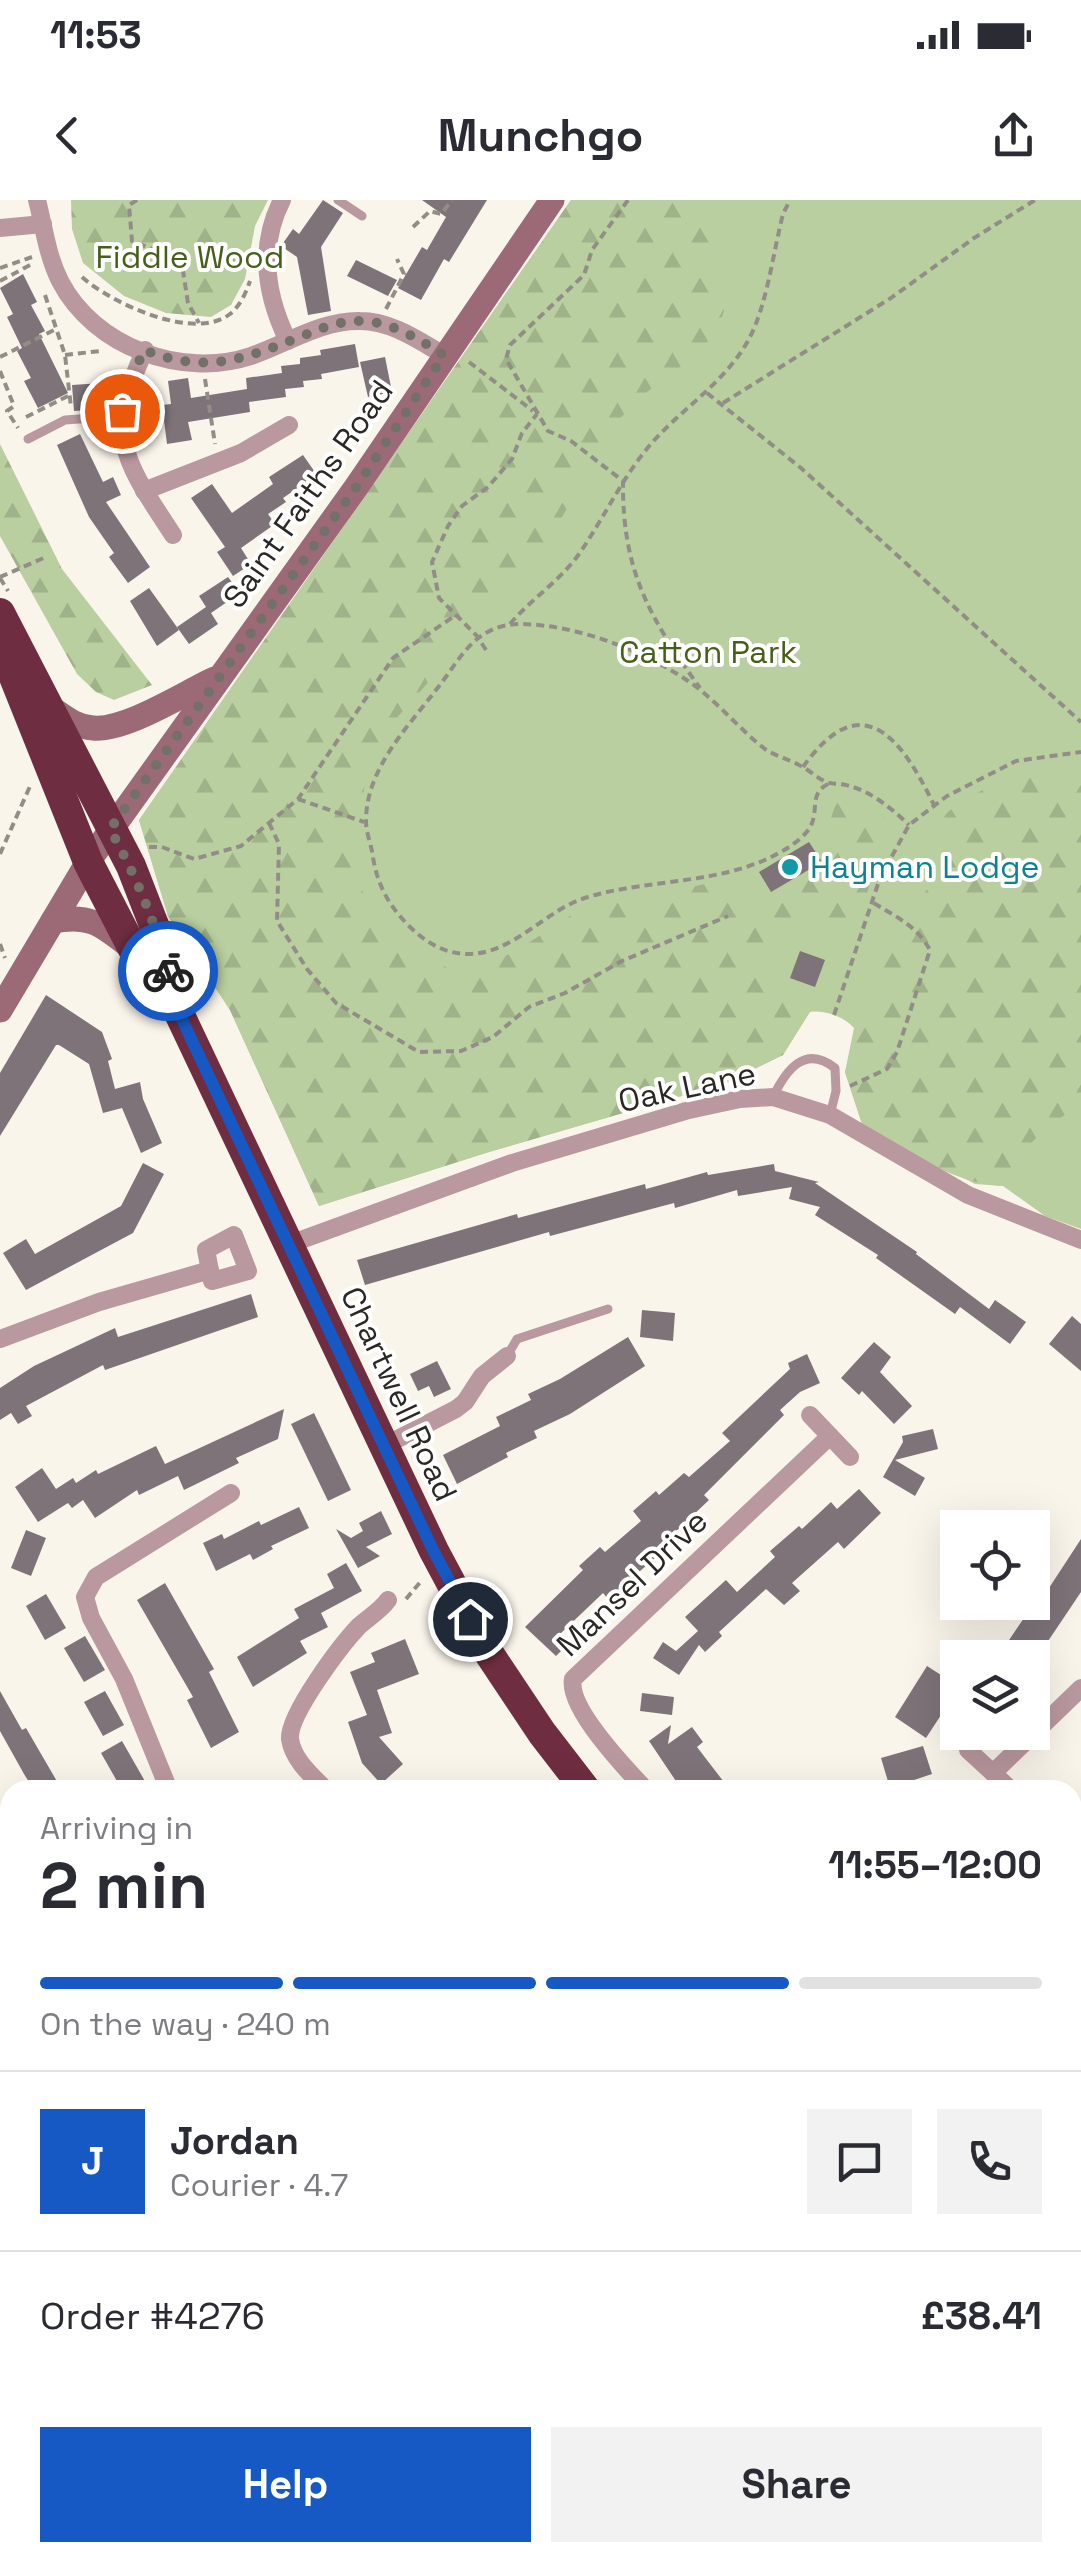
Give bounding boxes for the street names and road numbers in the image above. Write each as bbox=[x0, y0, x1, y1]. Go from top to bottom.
street label: Saint Faiths Road bbox=[214, 372, 402, 616]
street label: Oak Lane bbox=[615, 1053, 759, 1121]
street label: Chartwell Road bbox=[332, 1280, 466, 1508]
street label: Mansel Drive bbox=[548, 1501, 716, 1665]

